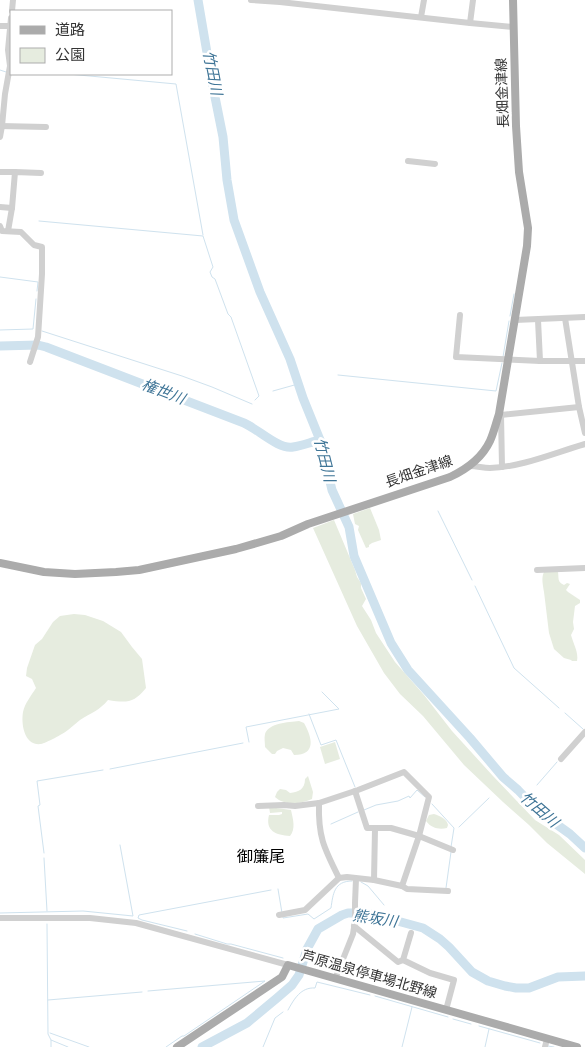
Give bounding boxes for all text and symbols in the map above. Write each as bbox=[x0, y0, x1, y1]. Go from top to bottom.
legend bbox=[10, 10, 172, 75]
text: 道路 bbox=[55, 20, 85, 41]
text: 公園 bbox=[55, 45, 85, 66]
water label: 竹田川 bbox=[197, 49, 227, 99]
street label: 長畑金津線 bbox=[492, 58, 514, 128]
water label: 権世川 bbox=[138, 374, 190, 411]
water label: 竹田川 bbox=[308, 436, 340, 486]
street label: 長畑金津線 bbox=[383, 451, 455, 493]
water label: 竹田川 bbox=[515, 787, 564, 834]
district label: 御簾尾 bbox=[237, 846, 285, 868]
water label: 熊坂川 bbox=[351, 905, 401, 933]
street label: 芦原温泉停車場北野線 bbox=[299, 946, 439, 1004]

